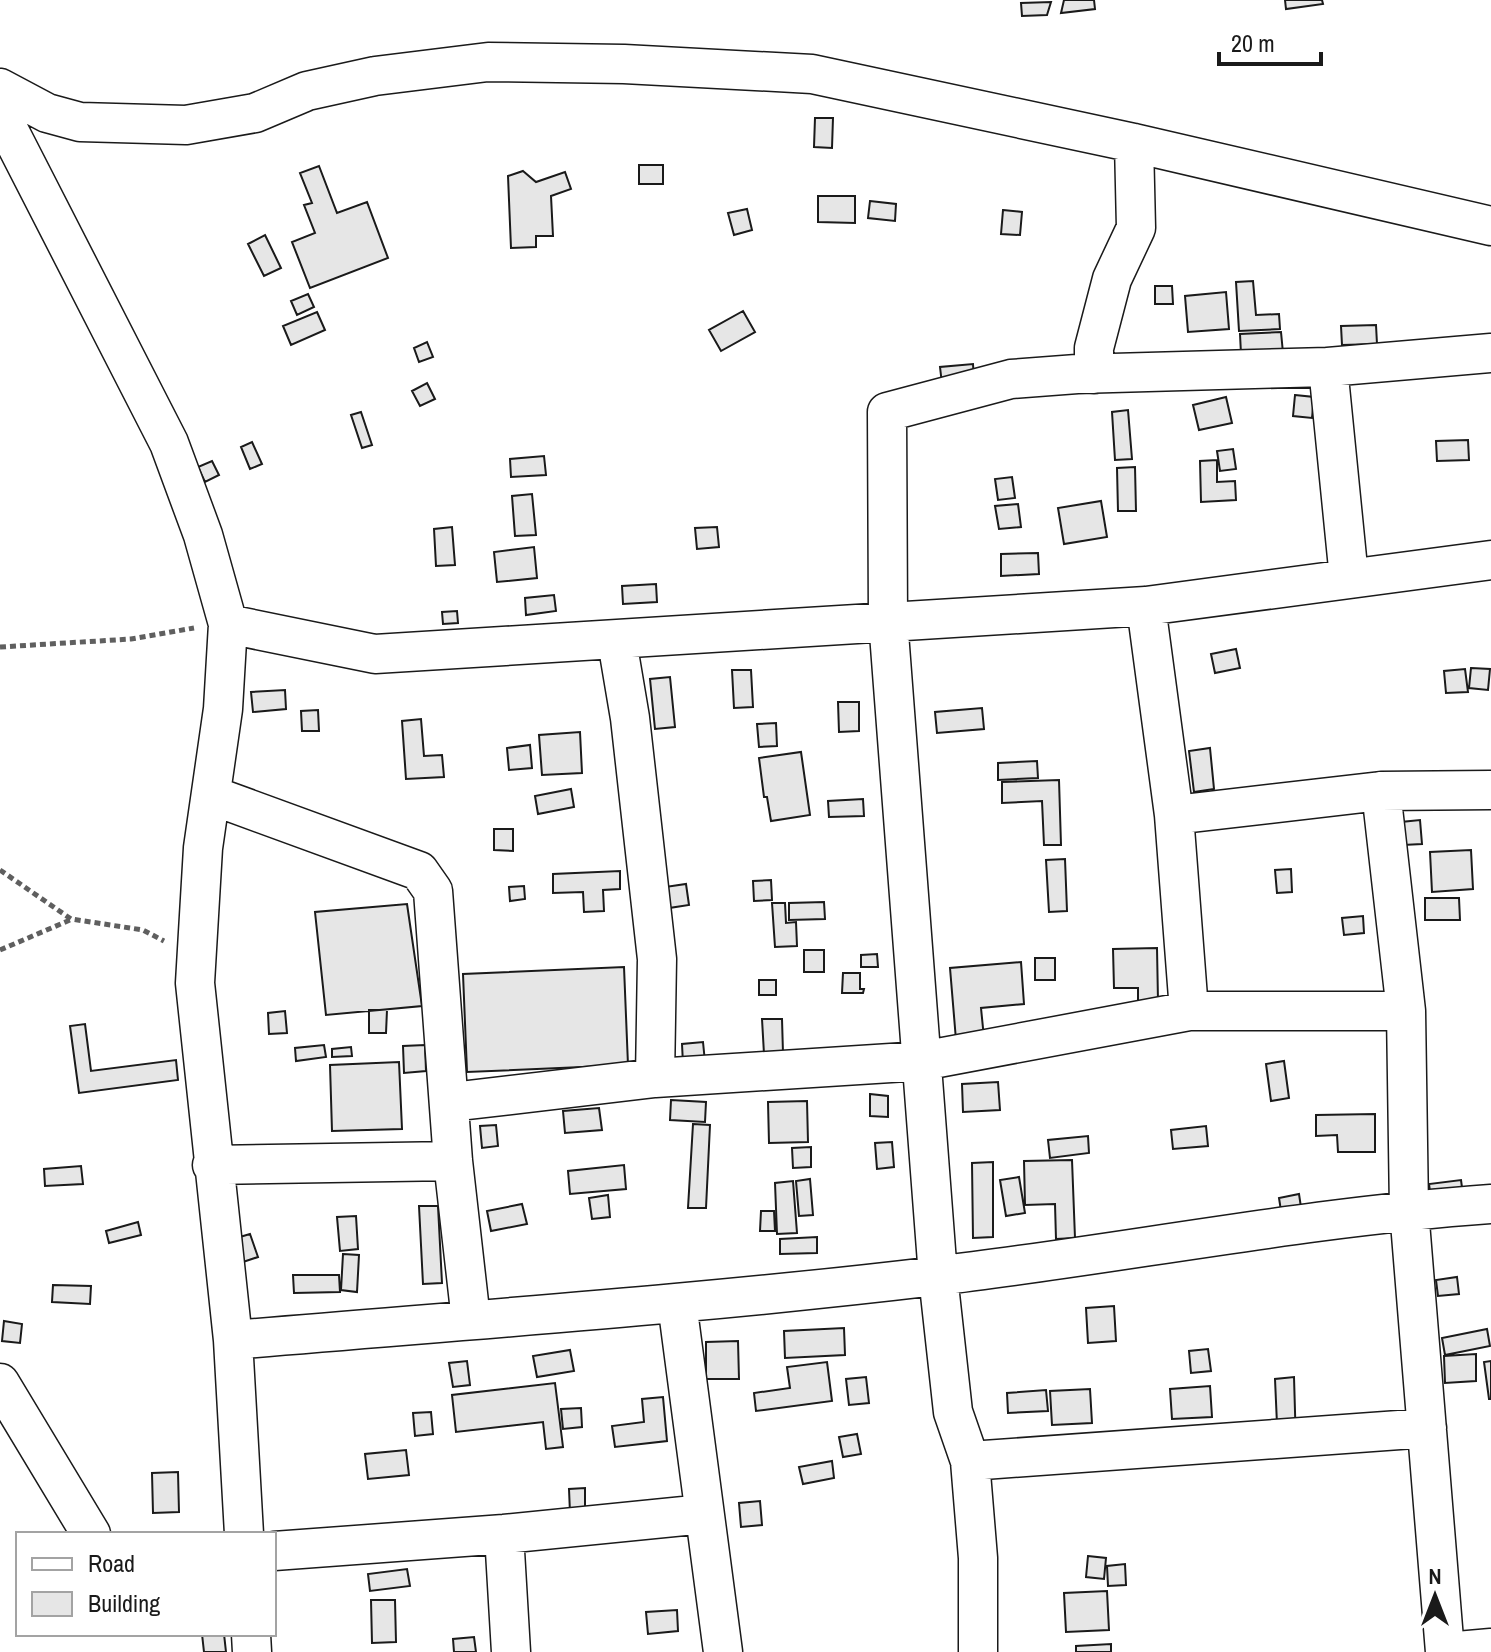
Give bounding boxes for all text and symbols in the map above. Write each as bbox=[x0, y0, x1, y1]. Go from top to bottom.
scale bar bbox=[1219, 16, 1321, 66]
text: 20 m bbox=[1231, 27, 1275, 59]
legend bbox=[16, 1532, 276, 1636]
text: Road bbox=[88, 1547, 135, 1579]
north arrow bbox=[1395, 1556, 1475, 1636]
text: N bbox=[1428, 1561, 1442, 1591]
text: Building bbox=[88, 1587, 160, 1619]

